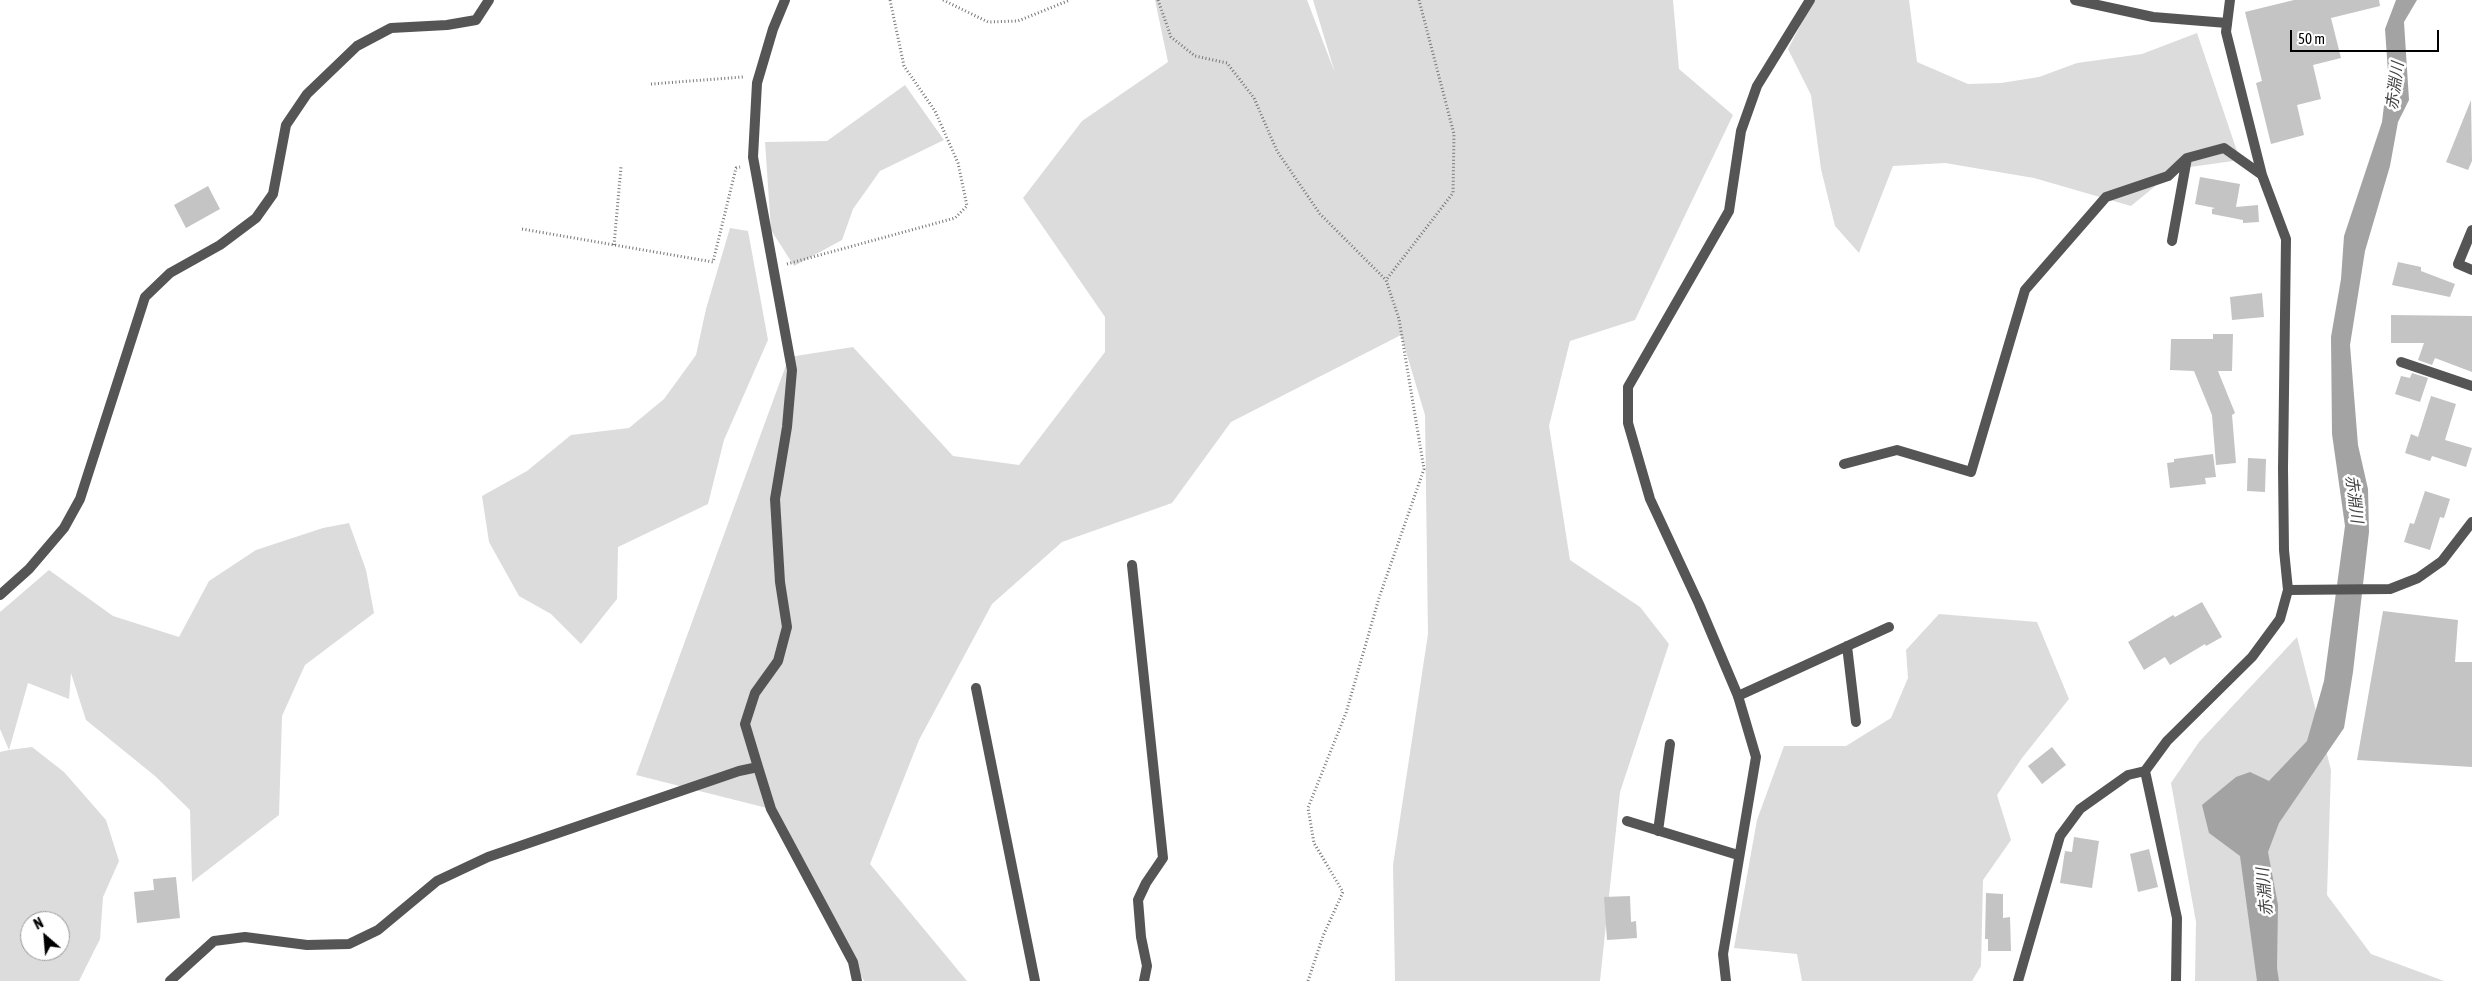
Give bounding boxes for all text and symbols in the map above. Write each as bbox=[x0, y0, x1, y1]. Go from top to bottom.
scale bar bbox=[2292, 20, 2441, 52]
text: 50 m bbox=[2298, 30, 2325, 47]
water label: 赤淵川 bbox=[2382, 61, 2408, 111]
water label: 赤淵川 bbox=[2342, 474, 2366, 524]
water label: 赤淵川 bbox=[2253, 867, 2277, 917]
north arrow bbox=[20, 911, 70, 961]
text: N bbox=[31, 915, 46, 933]

